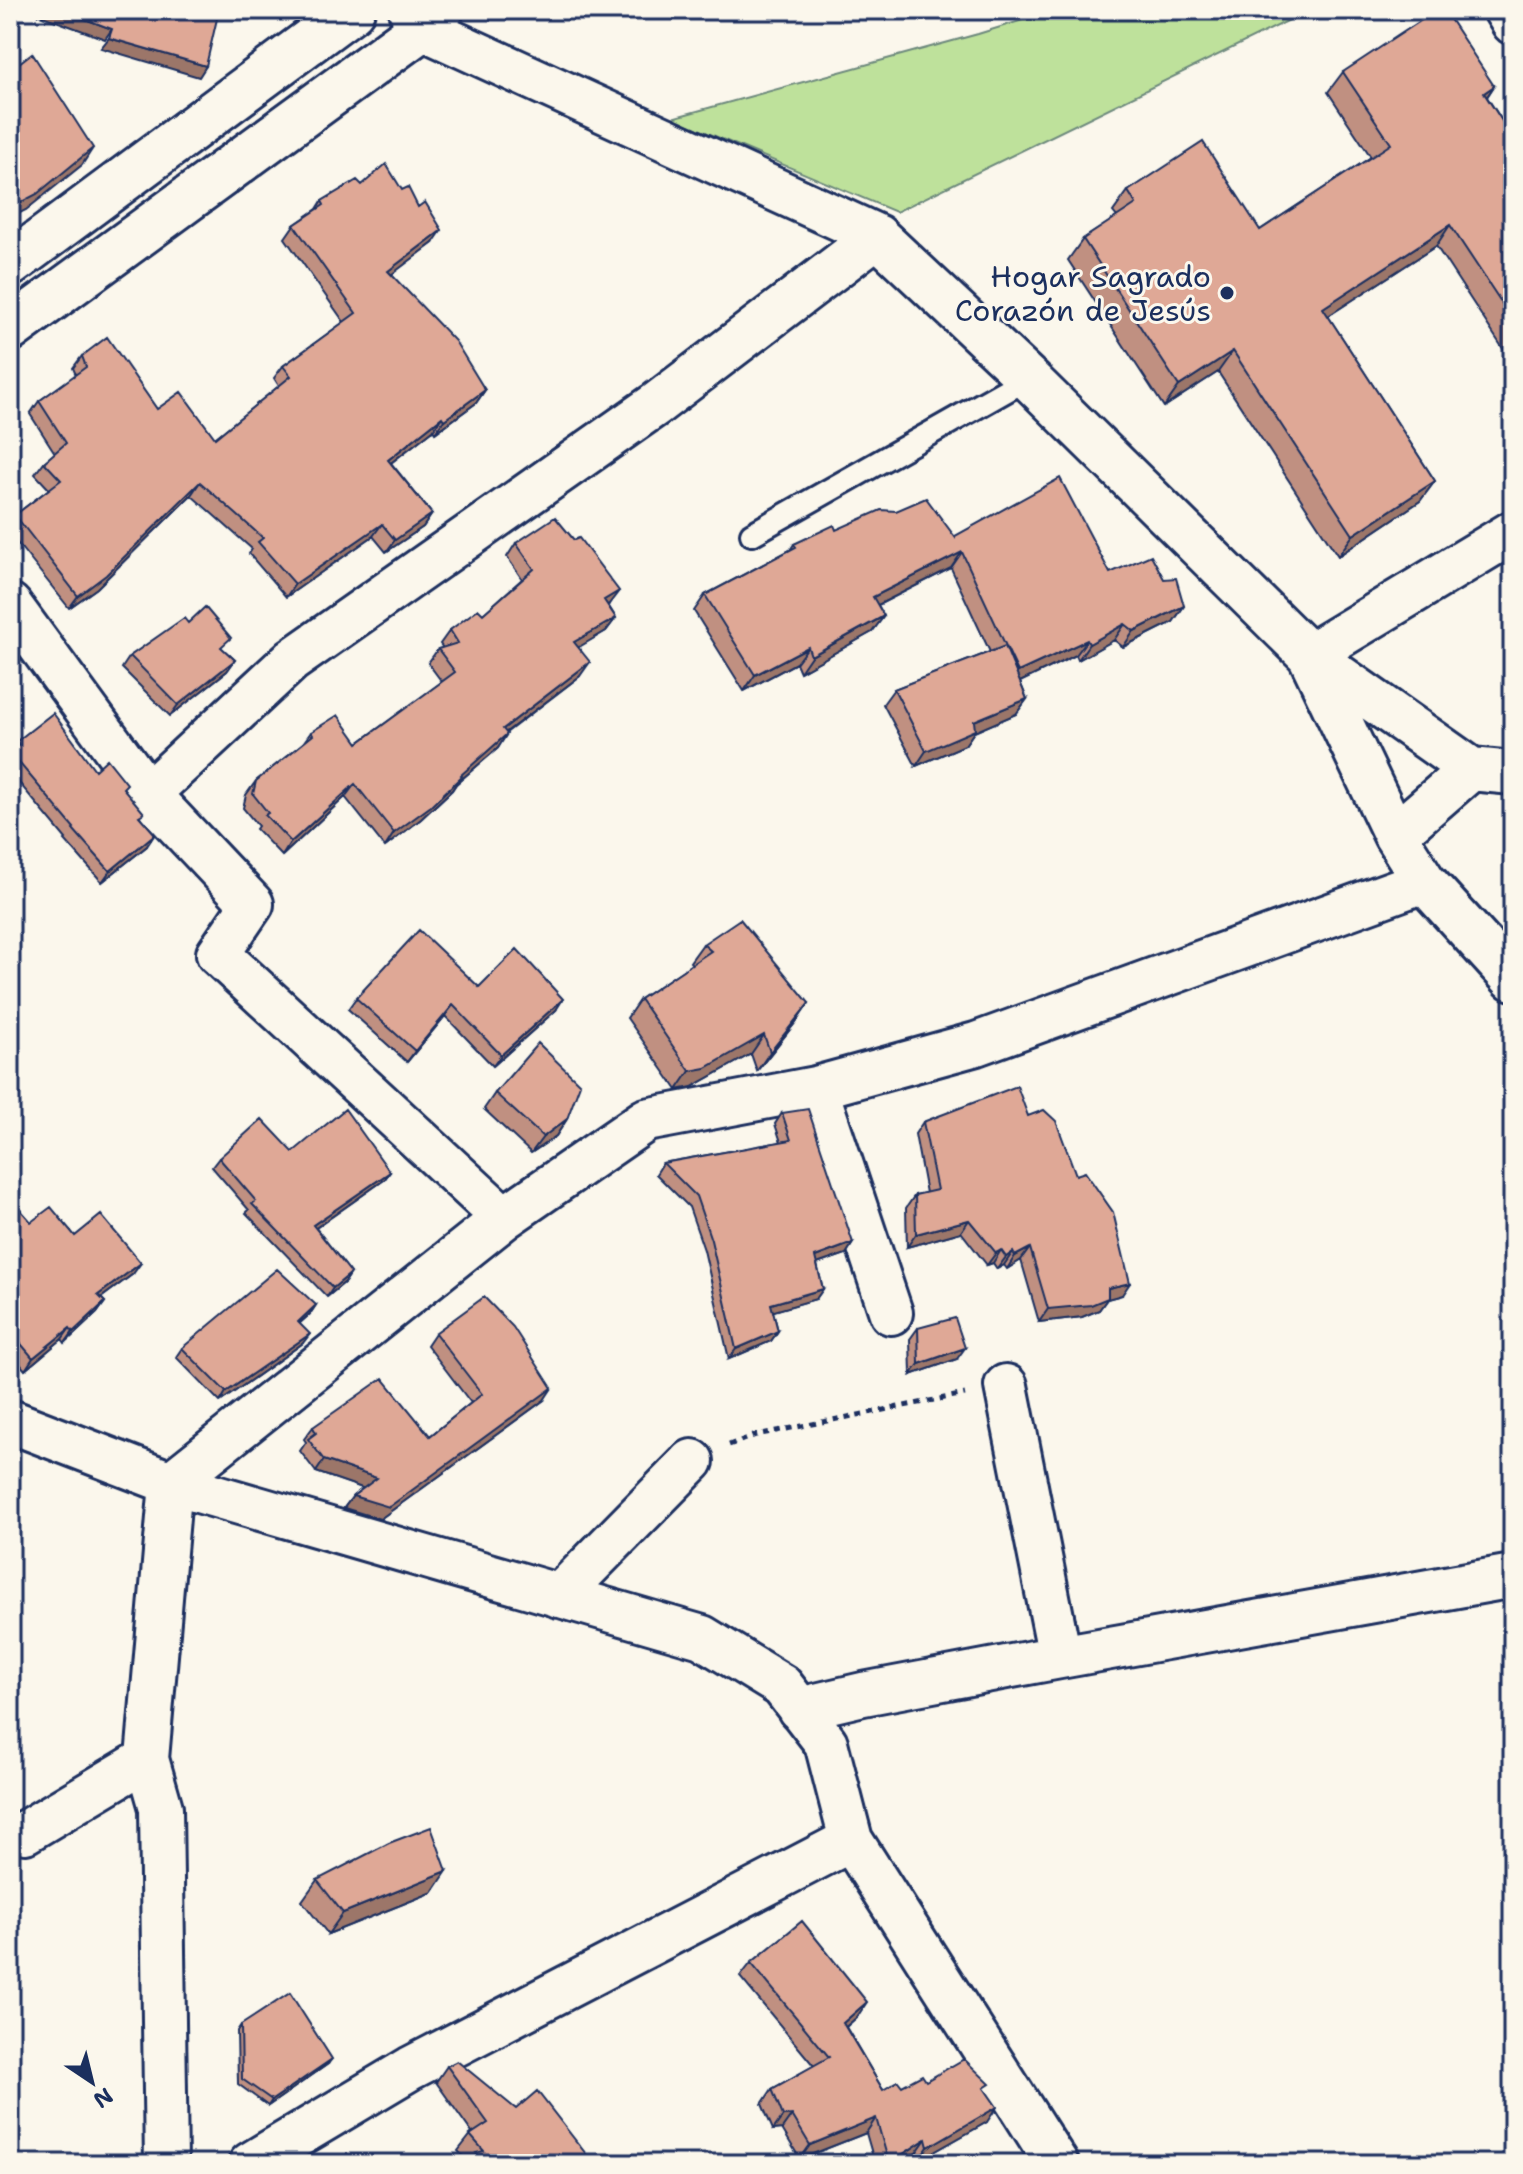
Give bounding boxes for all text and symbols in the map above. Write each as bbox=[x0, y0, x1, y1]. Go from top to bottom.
place label: Hogar Sagrado Corazón de Jesús bbox=[955, 256, 1211, 331]
marker: Hogar Sagrado Corazón de Jesús bbox=[1218, 284, 1236, 302]
north arrow bbox=[52, 2042, 132, 2122]
text: N bbox=[88, 2081, 119, 2115]

